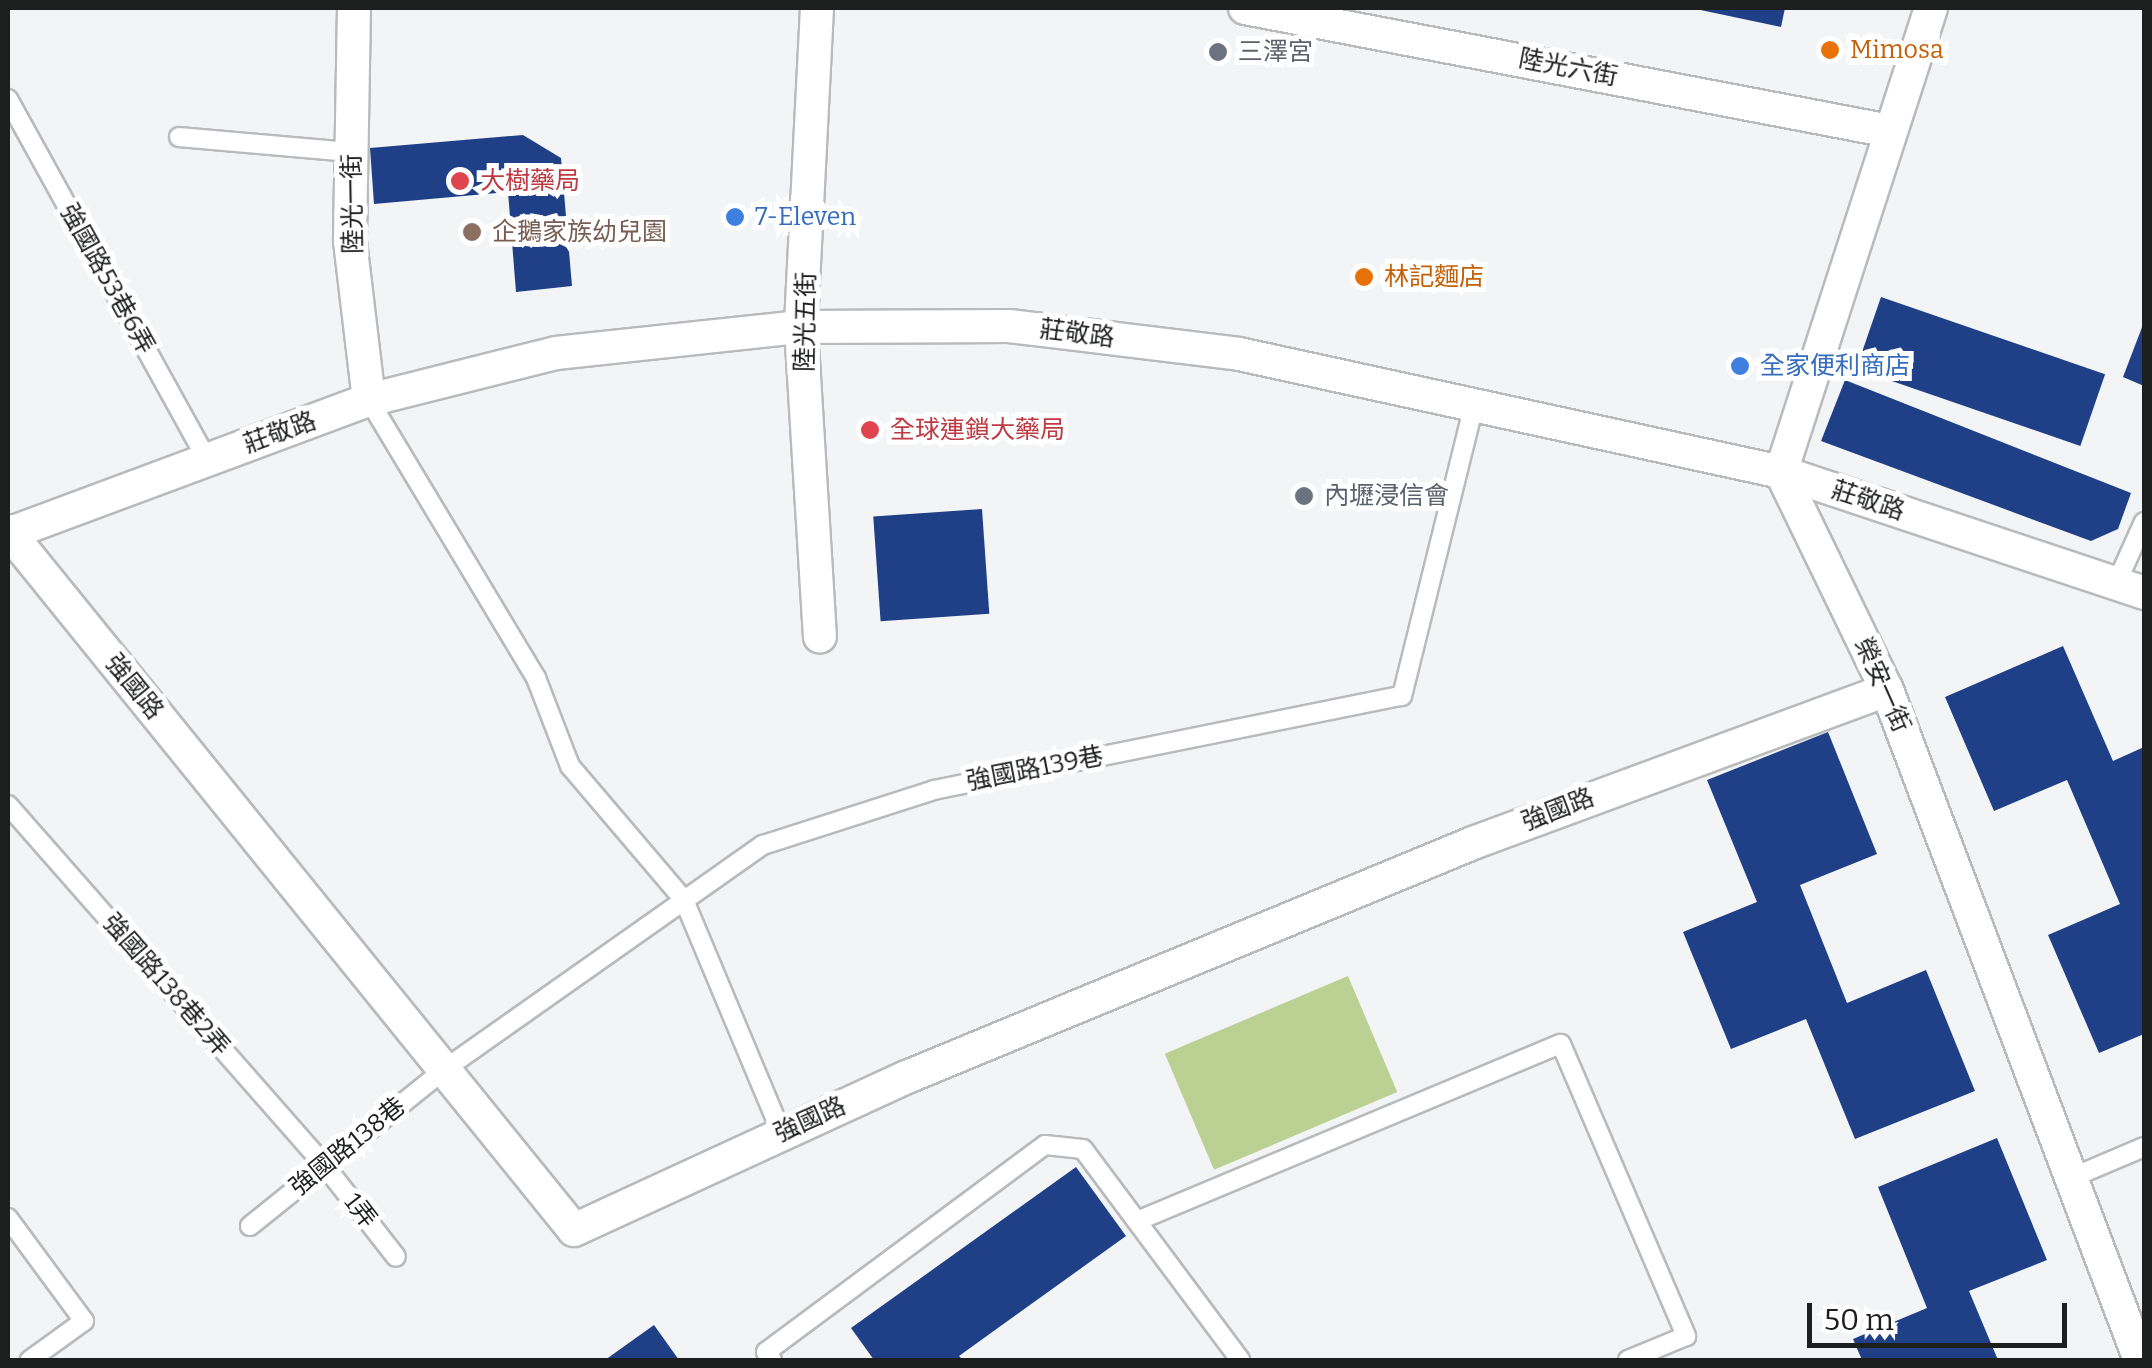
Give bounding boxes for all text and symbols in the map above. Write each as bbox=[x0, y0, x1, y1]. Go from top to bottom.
place label: Mimosa bbox=[1850, 35, 1944, 65]
place label: 三澤宮 bbox=[1238, 37, 1313, 67]
marker: Mimosa bbox=[1819, 39, 1841, 61]
marker: 三澤宮 bbox=[1207, 41, 1229, 63]
street label: 陸光六街 bbox=[1516, 44, 1620, 92]
street label: 陸光一街 bbox=[337, 154, 369, 254]
place label: 大樹藥局 bbox=[480, 166, 580, 196]
marker: 大樹藥局 bbox=[449, 170, 471, 192]
street label: 強國路53巷6弄 bbox=[53, 199, 161, 359]
place label: 7-Eleven bbox=[755, 202, 856, 232]
marker: 7-Eleven bbox=[724, 206, 746, 228]
place label: 企鵝家族幼兒園 bbox=[492, 217, 667, 247]
marker: 企鵝家族幼兒園 bbox=[461, 221, 483, 243]
place label: 林記麵店 bbox=[1384, 262, 1484, 292]
marker: 林記麵店 bbox=[1353, 266, 1375, 288]
street label: 陸光五街 bbox=[790, 272, 822, 372]
street label: 莊敬路 bbox=[1038, 315, 1116, 353]
place label: 全家便利商店 bbox=[1760, 351, 1910, 381]
marker: 全家便利商店 bbox=[1729, 355, 1751, 377]
street label: 莊敬路 bbox=[240, 406, 320, 460]
place label: 全球連鎖大藥局 bbox=[890, 415, 1065, 445]
marker: 全球連鎖大藥局 bbox=[859, 419, 881, 441]
street label: 莊敬路 bbox=[1828, 475, 1908, 527]
place label: 內壢浸信會 bbox=[1324, 481, 1449, 511]
marker: 內壢浸信會 bbox=[1293, 485, 1315, 507]
street label: 榮安一街 bbox=[1848, 633, 1916, 737]
street label: 強國路 bbox=[99, 648, 169, 726]
street label: 強國路139巷 bbox=[964, 741, 1106, 797]
street label: 強國路 bbox=[1518, 783, 1598, 837]
street label: 強國路138巷2弄 bbox=[96, 908, 236, 1062]
street label: 強國路138巷 bbox=[284, 1091, 412, 1203]
street label: 強國路 bbox=[770, 1091, 850, 1149]
street label: 1弄 bbox=[337, 1188, 383, 1234]
scale bar bbox=[1812, 1283, 2072, 1345]
text: 50 m bbox=[1824, 1302, 1894, 1338]

